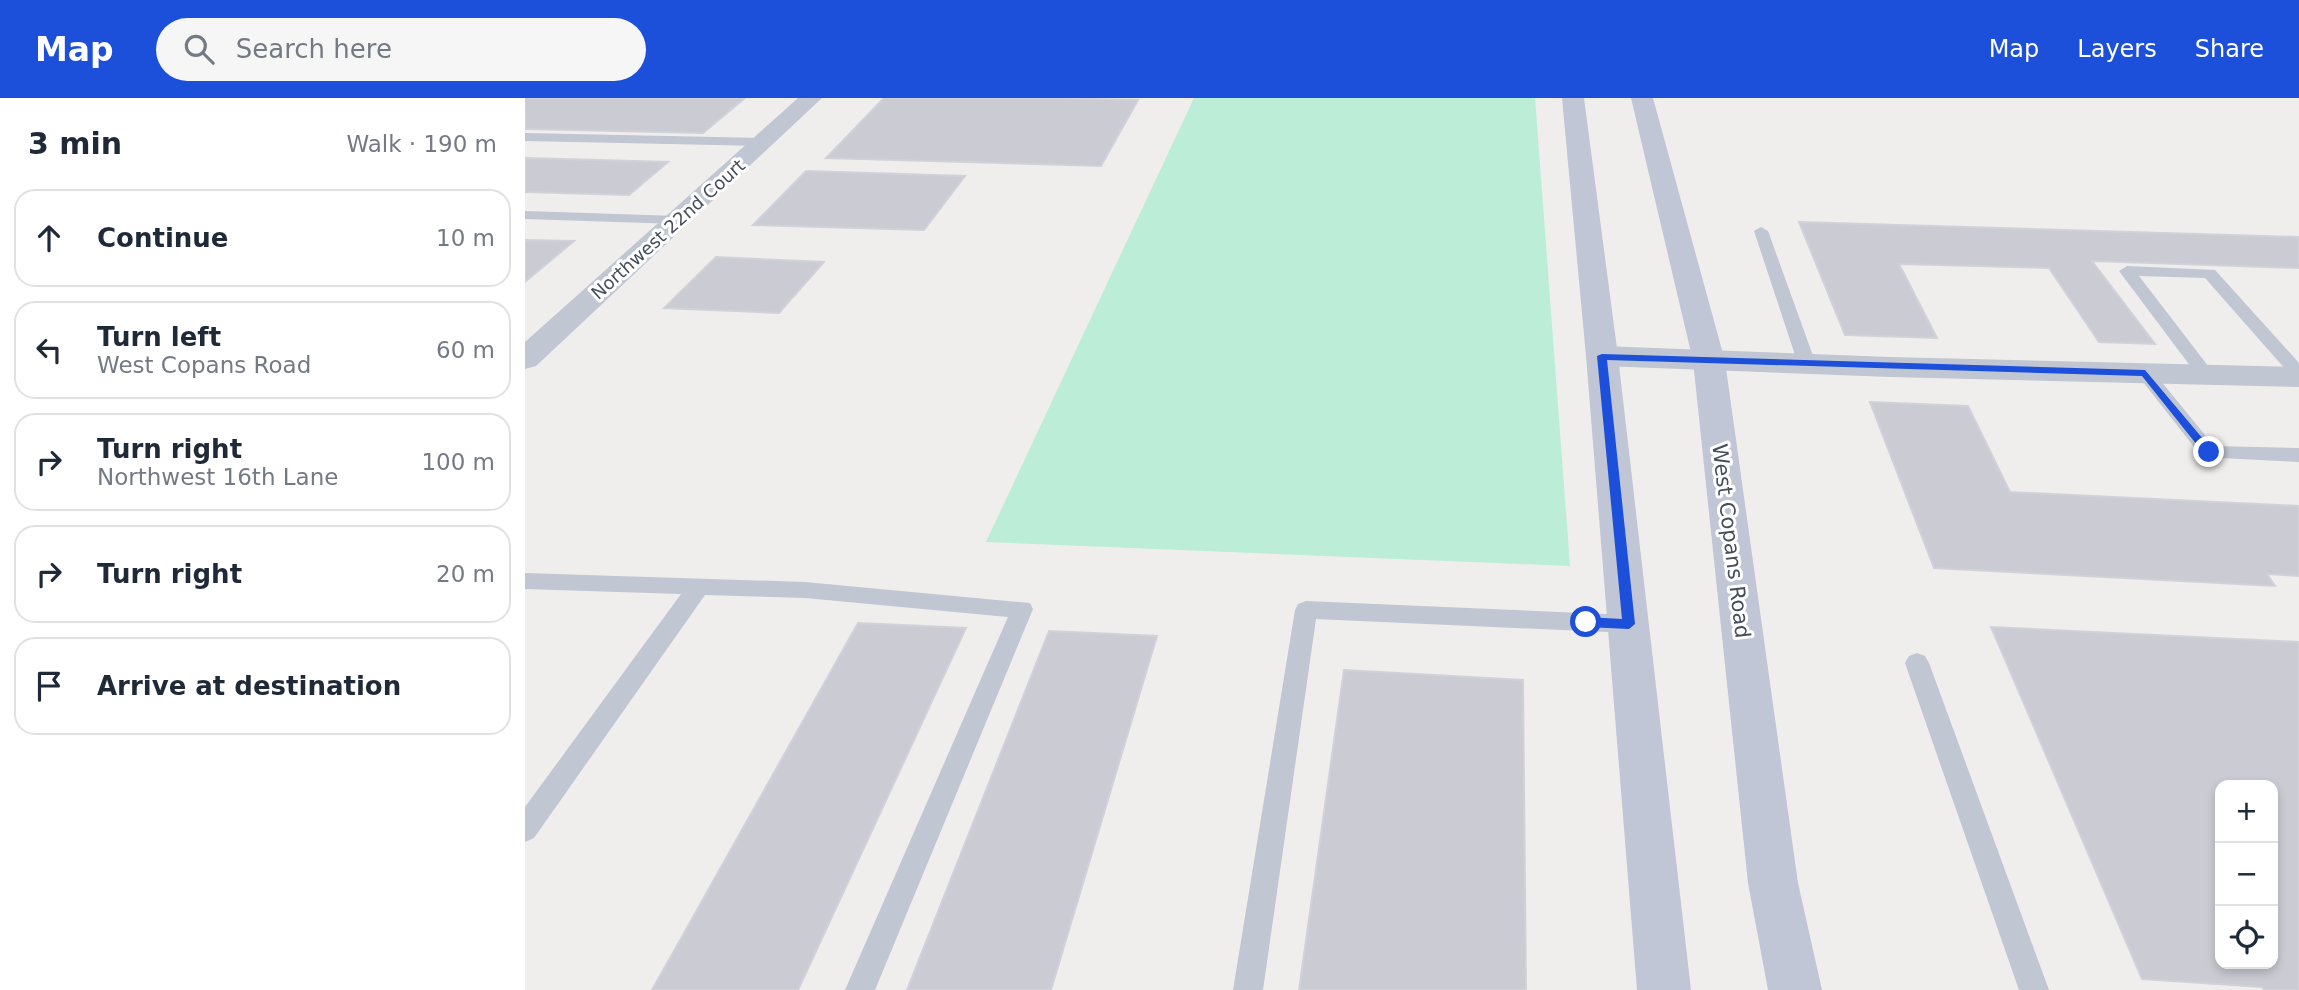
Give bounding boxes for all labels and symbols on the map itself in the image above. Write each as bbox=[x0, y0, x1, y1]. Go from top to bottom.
street label: Northwest 22nd Court bbox=[587, 155, 749, 303]
route end bbox=[2193, 436, 2224, 467]
street label: West Copans Road bbox=[1707, 442, 1755, 640]
route start bbox=[1570, 606, 1601, 637]

